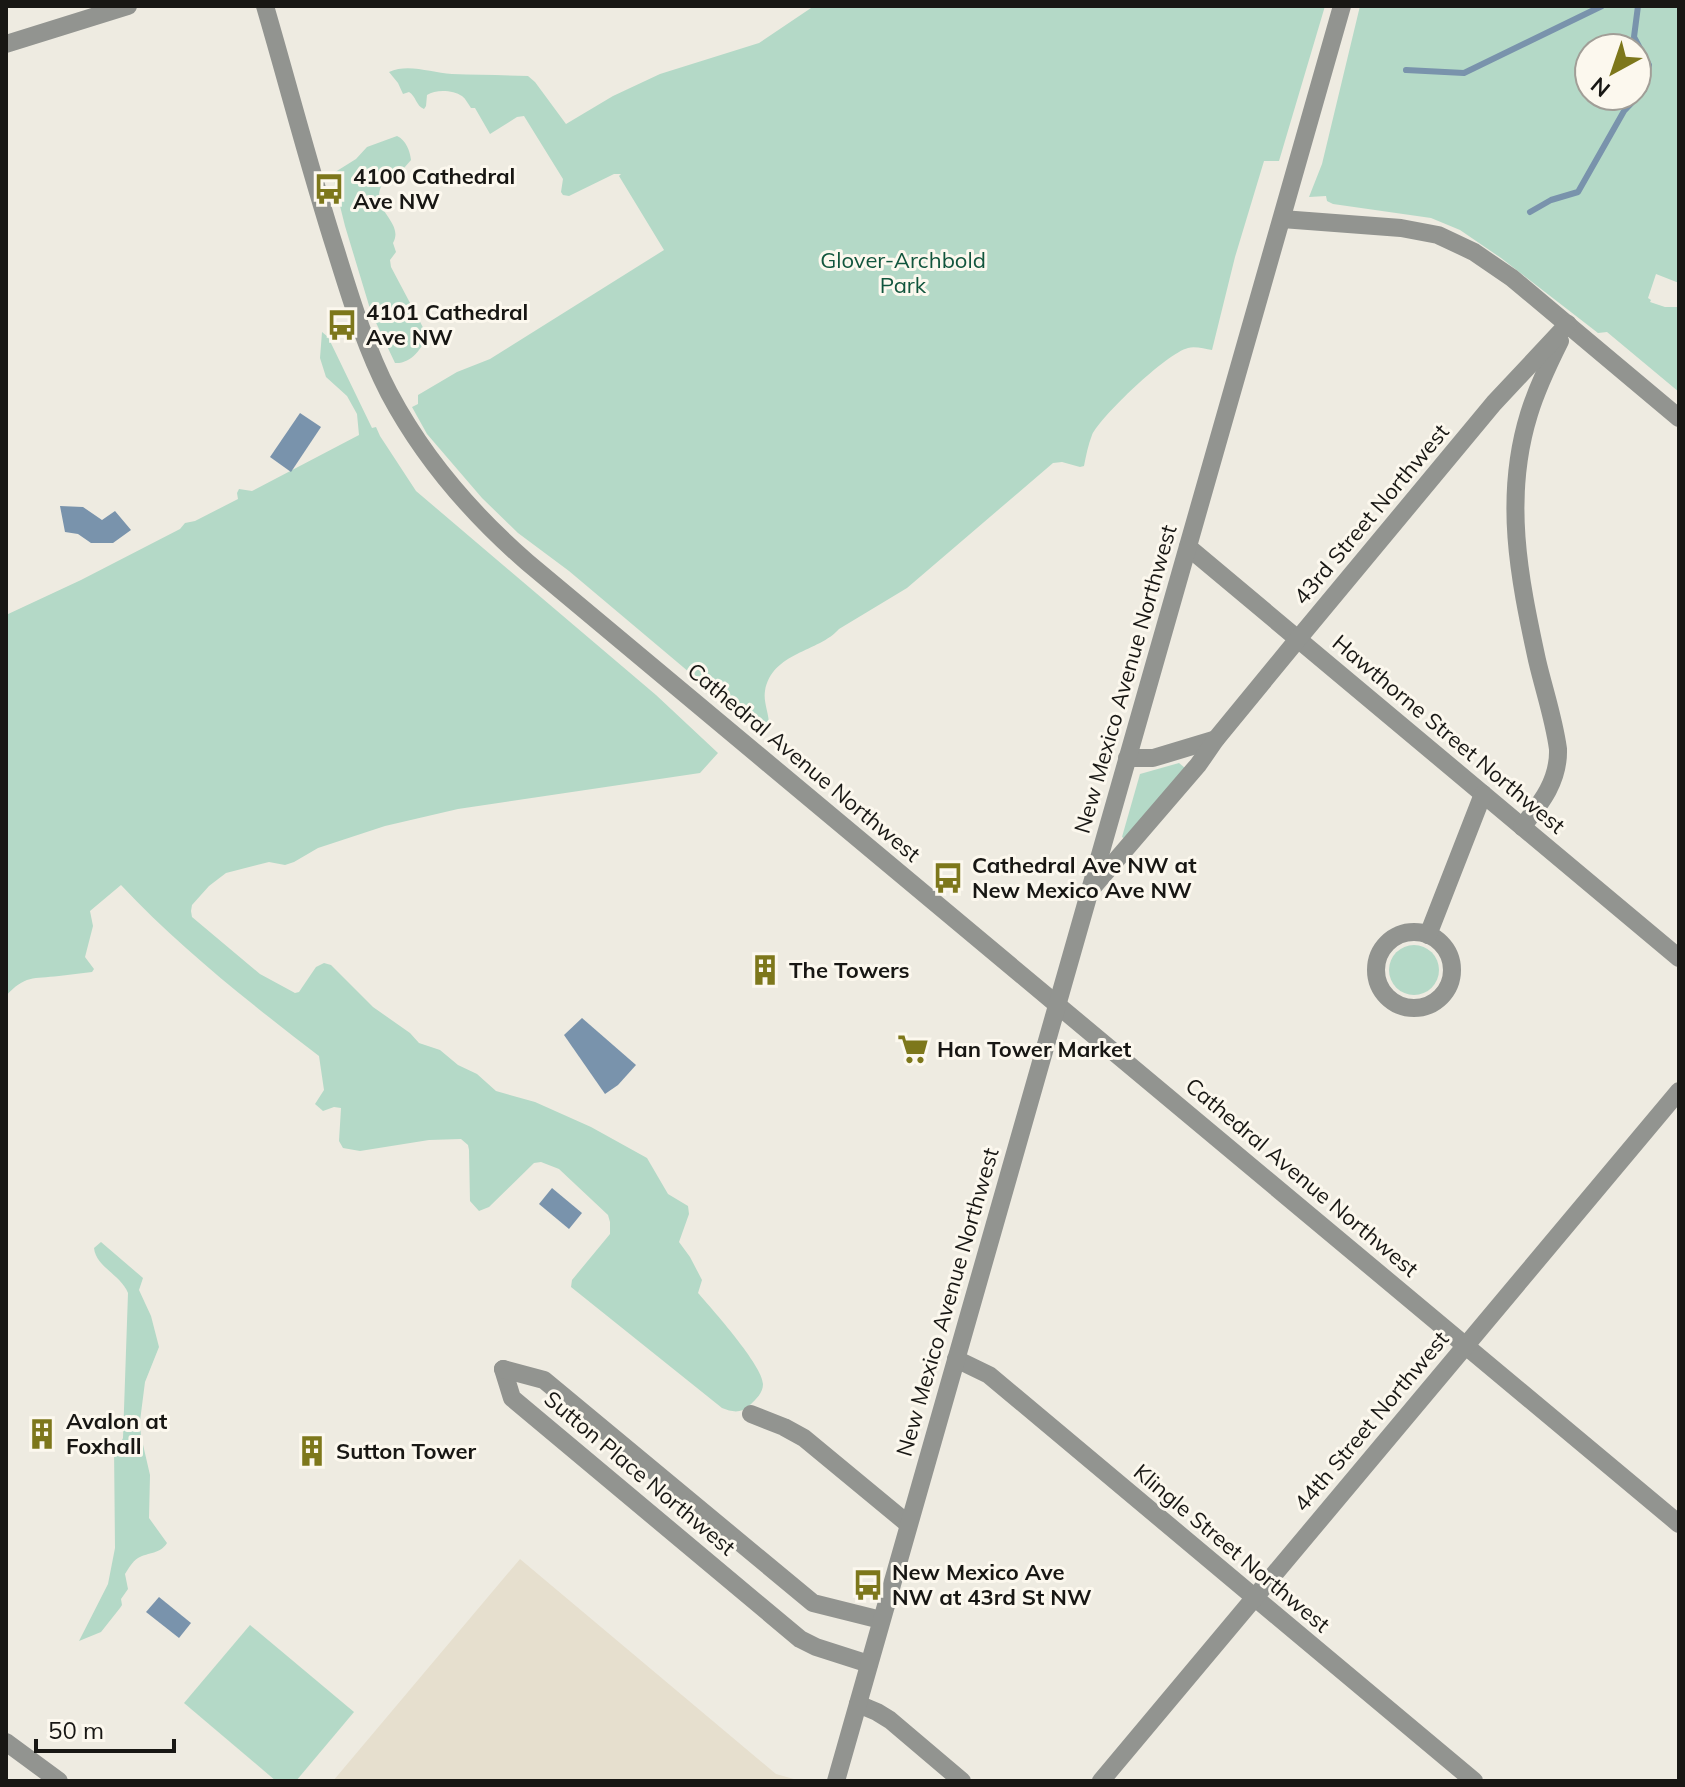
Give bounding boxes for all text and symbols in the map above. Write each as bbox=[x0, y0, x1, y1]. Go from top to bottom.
north arrow bbox=[1573, 32, 1653, 112]
text: N bbox=[1585, 71, 1616, 103]
place label: 4100 Cathedral Ave NW bbox=[353, 162, 515, 215]
bus stop icon: 4100 Cathedral Ave NW bbox=[312, 172, 346, 206]
park label: Glover-Archbold Park bbox=[820, 246, 986, 299]
place label: 4101 Cathedral Ave NW bbox=[366, 298, 528, 351]
bus stop icon: 4101 Cathedral Ave NW bbox=[325, 308, 359, 342]
street label: 43rd Street Northwest bbox=[1287, 418, 1455, 610]
street label: New Mexico Avenue Northwest bbox=[1067, 521, 1183, 837]
street label: Hawthorne Street Northwest bbox=[1327, 628, 1571, 840]
street label: Cathedral Avenue Northwest bbox=[682, 656, 926, 868]
place label: Cathedral Ave NW at New Mexico Ave NW bbox=[972, 851, 1197, 904]
bus stop icon: Cathedral Ave NW at New Mexico Ave NW bbox=[931, 861, 965, 895]
building icon: The Towers bbox=[748, 953, 782, 987]
place label: The Towers bbox=[789, 956, 910, 984]
supermarket icon: Han Tower Market bbox=[896, 1032, 930, 1066]
place label: Han Tower Market bbox=[937, 1035, 1131, 1063]
street label: Cathedral Avenue Northwest bbox=[1180, 1071, 1424, 1283]
street label: New Mexico Avenue Northwest bbox=[889, 1144, 1005, 1460]
street label: 44th Street Northwest bbox=[1287, 1325, 1455, 1517]
street label: Sutton Place Northwest bbox=[539, 1385, 742, 1561]
place label: Avalon at Foxhall bbox=[66, 1407, 167, 1460]
building icon: Avalon at Foxhall bbox=[25, 1417, 59, 1451]
building icon: Sutton Tower bbox=[295, 1434, 329, 1468]
place label: Sutton Tower bbox=[336, 1437, 477, 1465]
street label: Klingle Street Northwest bbox=[1128, 1458, 1336, 1638]
place label: New Mexico Ave NW at 43rd St NW bbox=[892, 1558, 1092, 1611]
bus stop icon: New Mexico Ave NW at 43rd St NW bbox=[851, 1568, 885, 1602]
scale bar bbox=[36, 1703, 174, 1753]
text: 50 m bbox=[48, 1715, 104, 1745]

